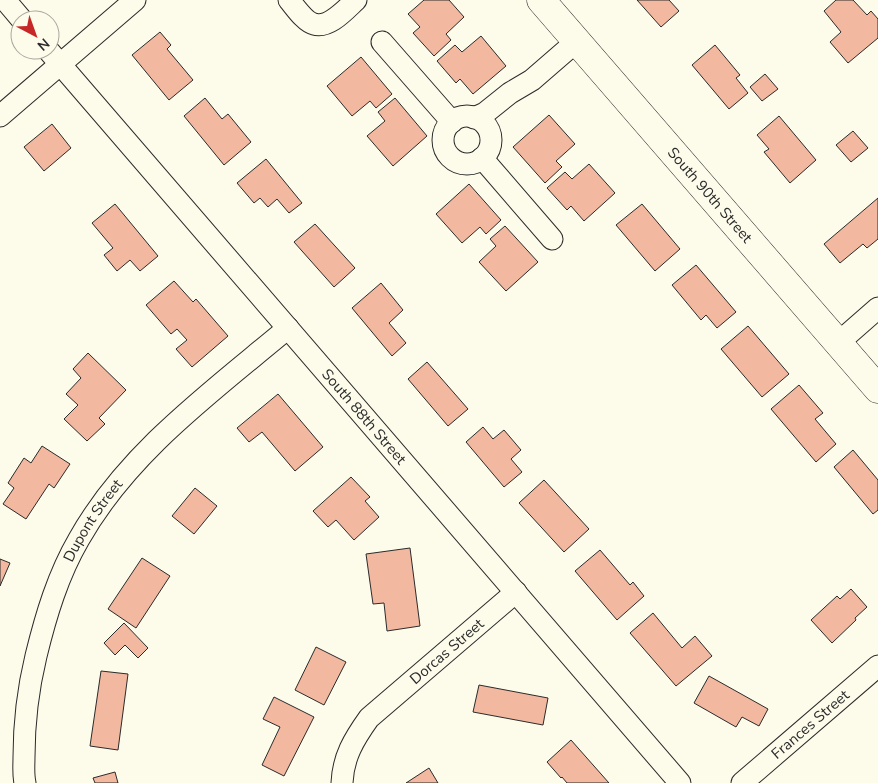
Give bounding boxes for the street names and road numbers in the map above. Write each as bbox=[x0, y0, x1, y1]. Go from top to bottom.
street label: South 90th Street bbox=[663, 143, 757, 248]
street label: South 88th Street bbox=[317, 364, 411, 469]
street label: Dupont Street bbox=[58, 474, 127, 565]
street label: Dorcas Street bbox=[406, 613, 489, 689]
street label: Frances Street bbox=[767, 685, 854, 763]

